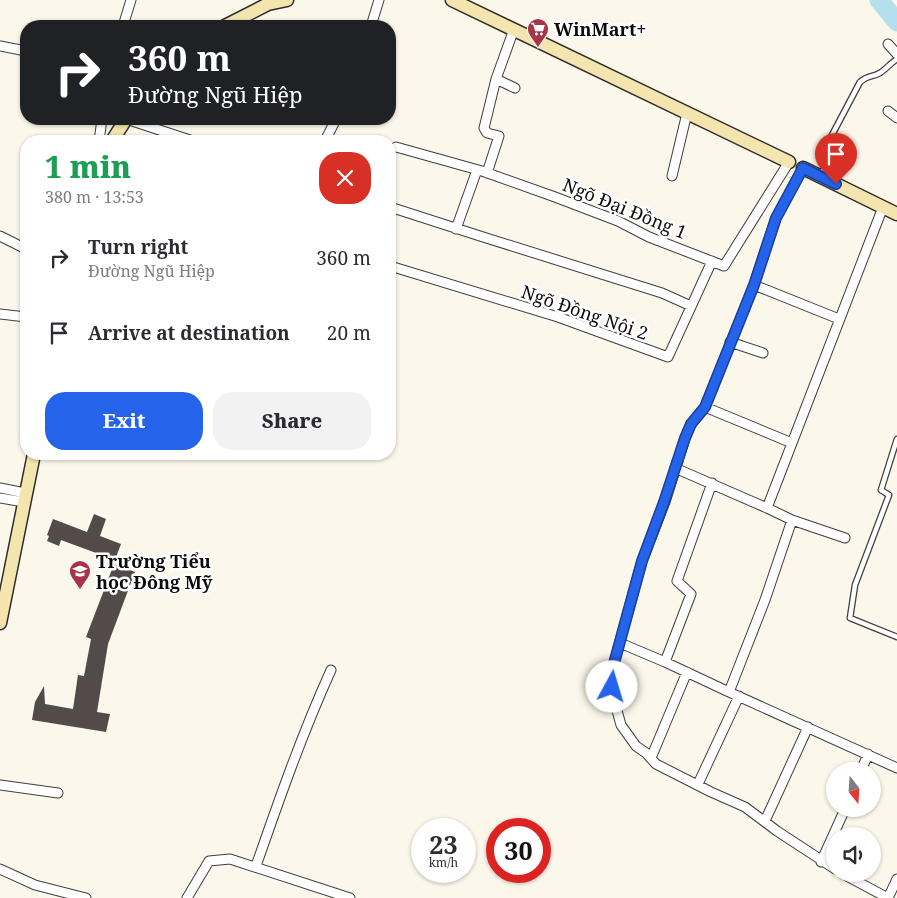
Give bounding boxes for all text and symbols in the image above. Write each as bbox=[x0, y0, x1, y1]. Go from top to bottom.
supermarket icon: WinMart+ bbox=[526, 17, 550, 48]
place label: WinMart+ bbox=[554, 17, 646, 41]
text: 360 m bbox=[128, 34, 231, 81]
icon: right bbox=[45, 40, 110, 105]
text: Đường Ngũ Hiệp bbox=[128, 79, 302, 109]
pin bbox=[815, 133, 857, 184]
icon: arrive bbox=[822, 140, 850, 168]
text: 1 min bbox=[45, 146, 131, 187]
button: close bbox=[319, 152, 371, 204]
street label: Ngõ Đại Đồng 1 bbox=[559, 172, 691, 244]
text: 380 m · 13:53 bbox=[45, 186, 144, 208]
text: Turn right bbox=[88, 234, 188, 260]
icon: right bbox=[45, 244, 73, 272]
text: 360 m bbox=[316, 245, 371, 271]
text: Đường Ngũ Hiệp bbox=[88, 260, 215, 282]
street label: Ngõ Đồng Nội 2 bbox=[518, 279, 652, 345]
icon: arrive bbox=[45, 319, 73, 347]
text: Arrive at destination bbox=[88, 320, 290, 346]
text: 20 m bbox=[327, 320, 371, 346]
button: Exit bbox=[45, 392, 203, 450]
button: Share bbox=[213, 392, 371, 450]
place label: Trường Tiểu học Đông Mỹ bbox=[96, 549, 213, 594]
school or university icon: Trường Tiểu học Đông Mỹ bbox=[68, 559, 92, 590]
position arrow bbox=[585, 660, 637, 712]
north arrow bbox=[826, 762, 881, 818]
map controls bbox=[826, 762, 881, 882]
speed limit sign: 30 bbox=[486, 818, 551, 883]
text: 23 bbox=[429, 827, 458, 861]
button: sound bbox=[826, 827, 881, 882]
text: km/h bbox=[429, 854, 458, 871]

